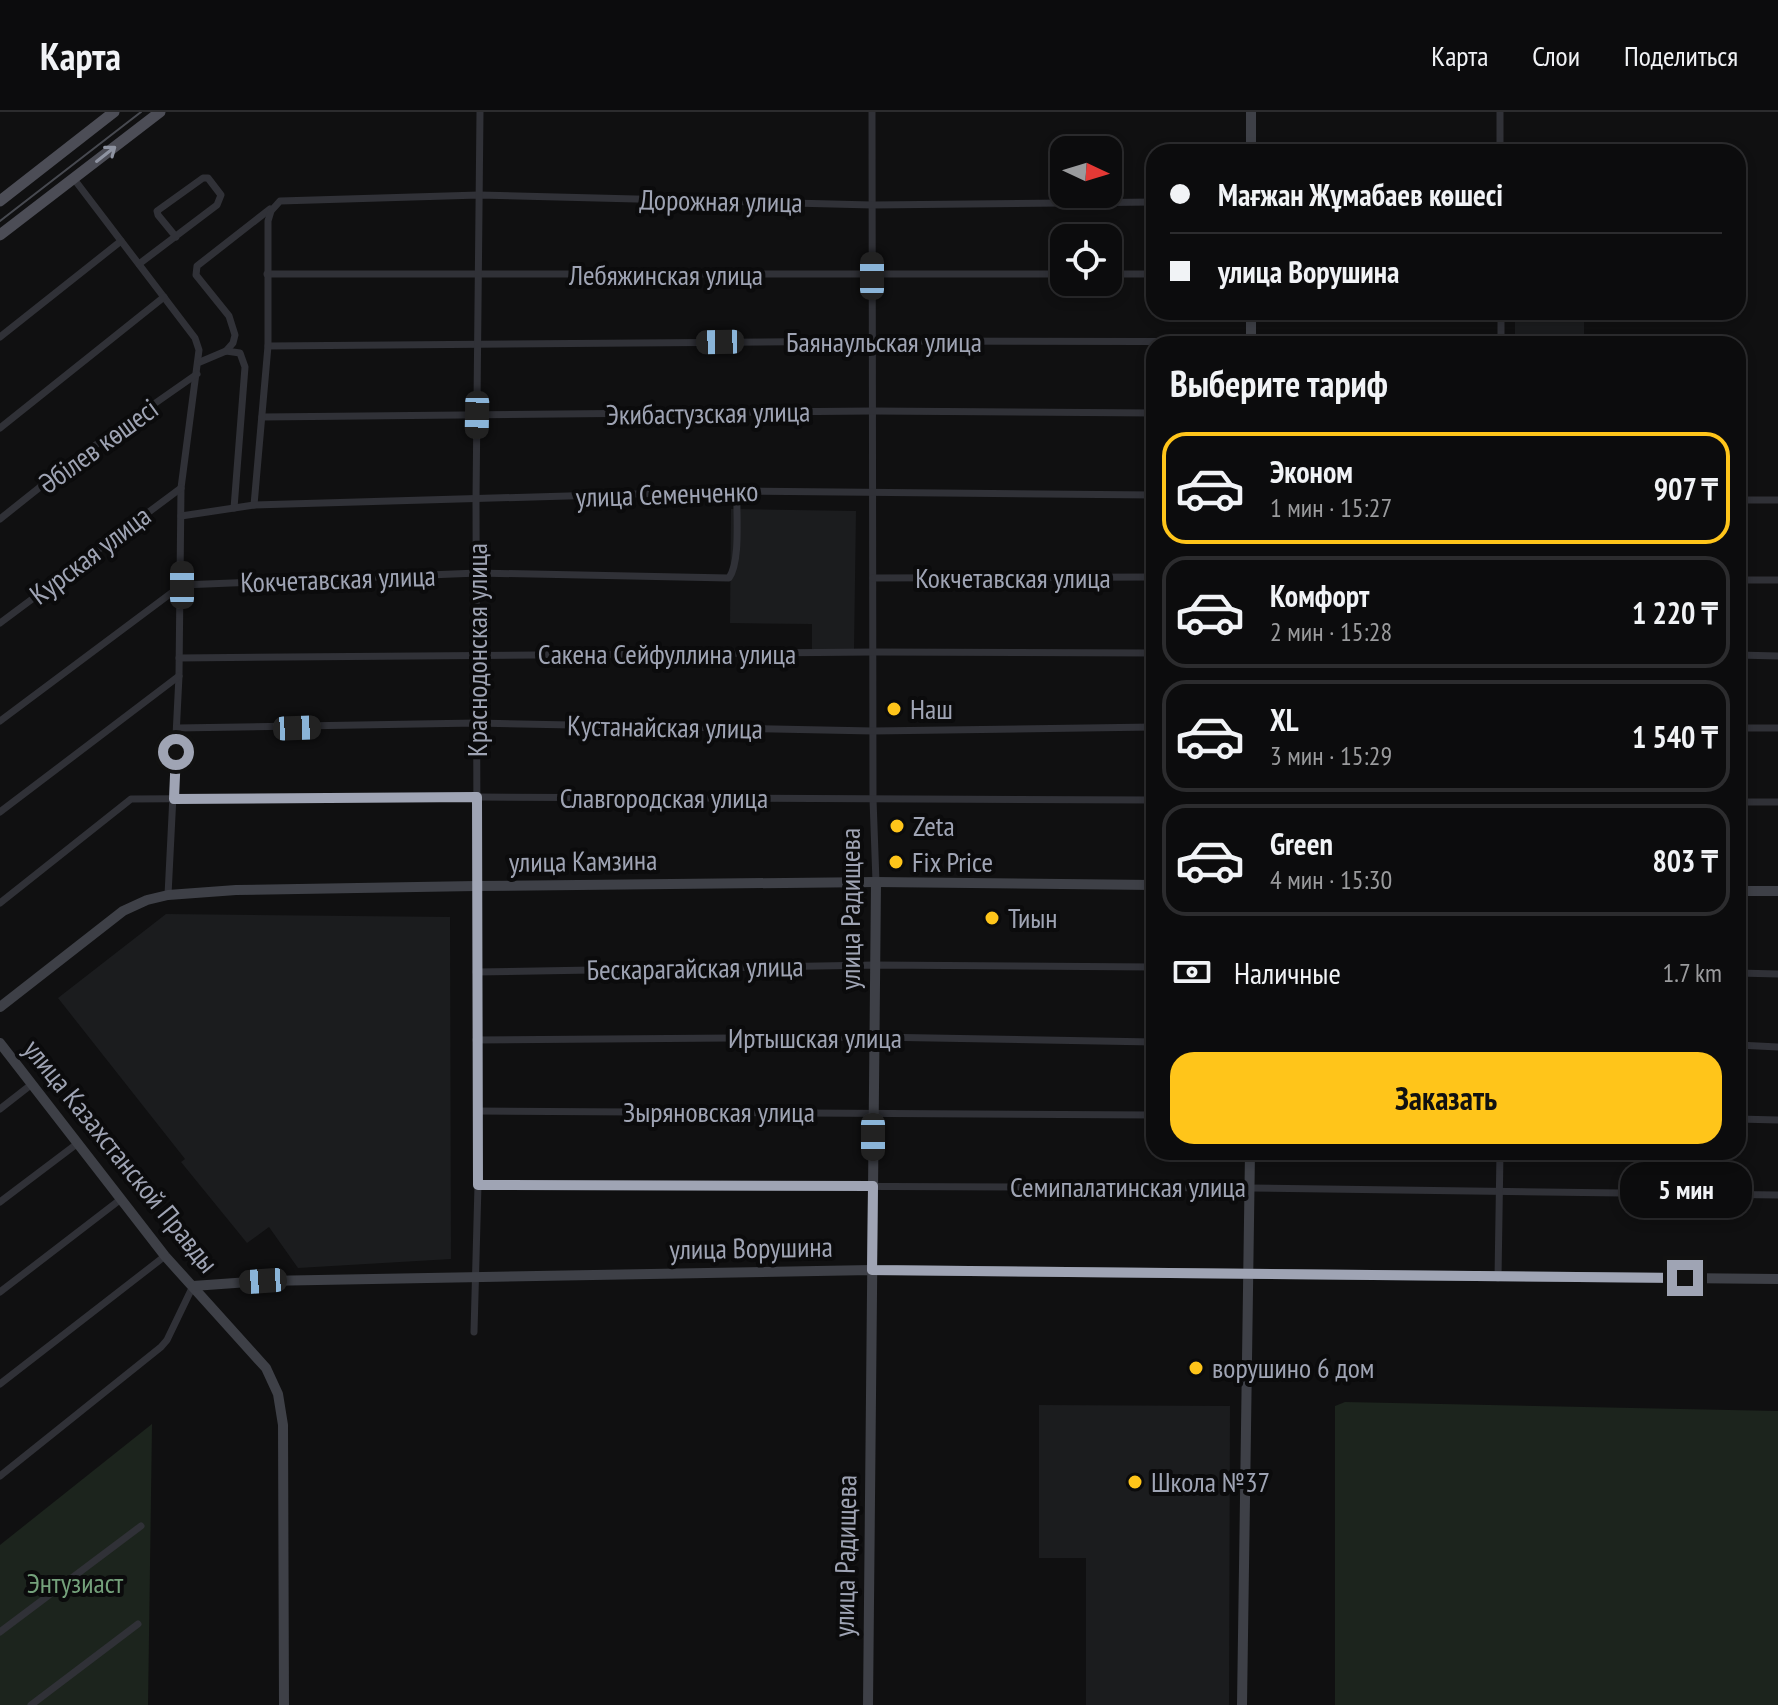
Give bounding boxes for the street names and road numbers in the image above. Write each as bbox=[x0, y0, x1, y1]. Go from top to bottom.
street label: Дорожная улица bbox=[639, 181, 803, 220]
street label: Лебяжинская улица bbox=[568, 256, 763, 293]
street label: Баянаульская улица bbox=[786, 323, 982, 360]
street label: Әбілев көшесі bbox=[30, 390, 165, 502]
street label: Экибастузская улица bbox=[605, 392, 811, 433]
street label: улица Семенченко bbox=[575, 472, 759, 515]
street label: Курская улица bbox=[22, 497, 158, 612]
street label: Краснодонская улица bbox=[458, 543, 495, 757]
street label: Кокчетавская улица bbox=[240, 557, 436, 600]
street label: Кокчетавская улица bbox=[915, 559, 1111, 596]
street label: Сакена Сейфуллина улица bbox=[538, 635, 796, 672]
street label: Кустанайская улица bbox=[567, 706, 763, 747]
street label: Славгородская улица bbox=[560, 779, 768, 816]
street label: улица Радищева bbox=[831, 828, 868, 990]
street label: улица Камзина bbox=[508, 841, 658, 880]
street label: Бескарагайская улица bbox=[586, 947, 804, 988]
street label: Иртышская улица bbox=[728, 1019, 902, 1056]
street label: улица Казахстанской Правды bbox=[16, 1031, 227, 1280]
street label: Зыряновская улица bbox=[623, 1093, 815, 1130]
street label: Семипалатинская улица bbox=[1010, 1168, 1246, 1205]
street label: улица Ворушина bbox=[669, 1228, 833, 1267]
street label: улица Радищева bbox=[825, 1475, 864, 1637]

